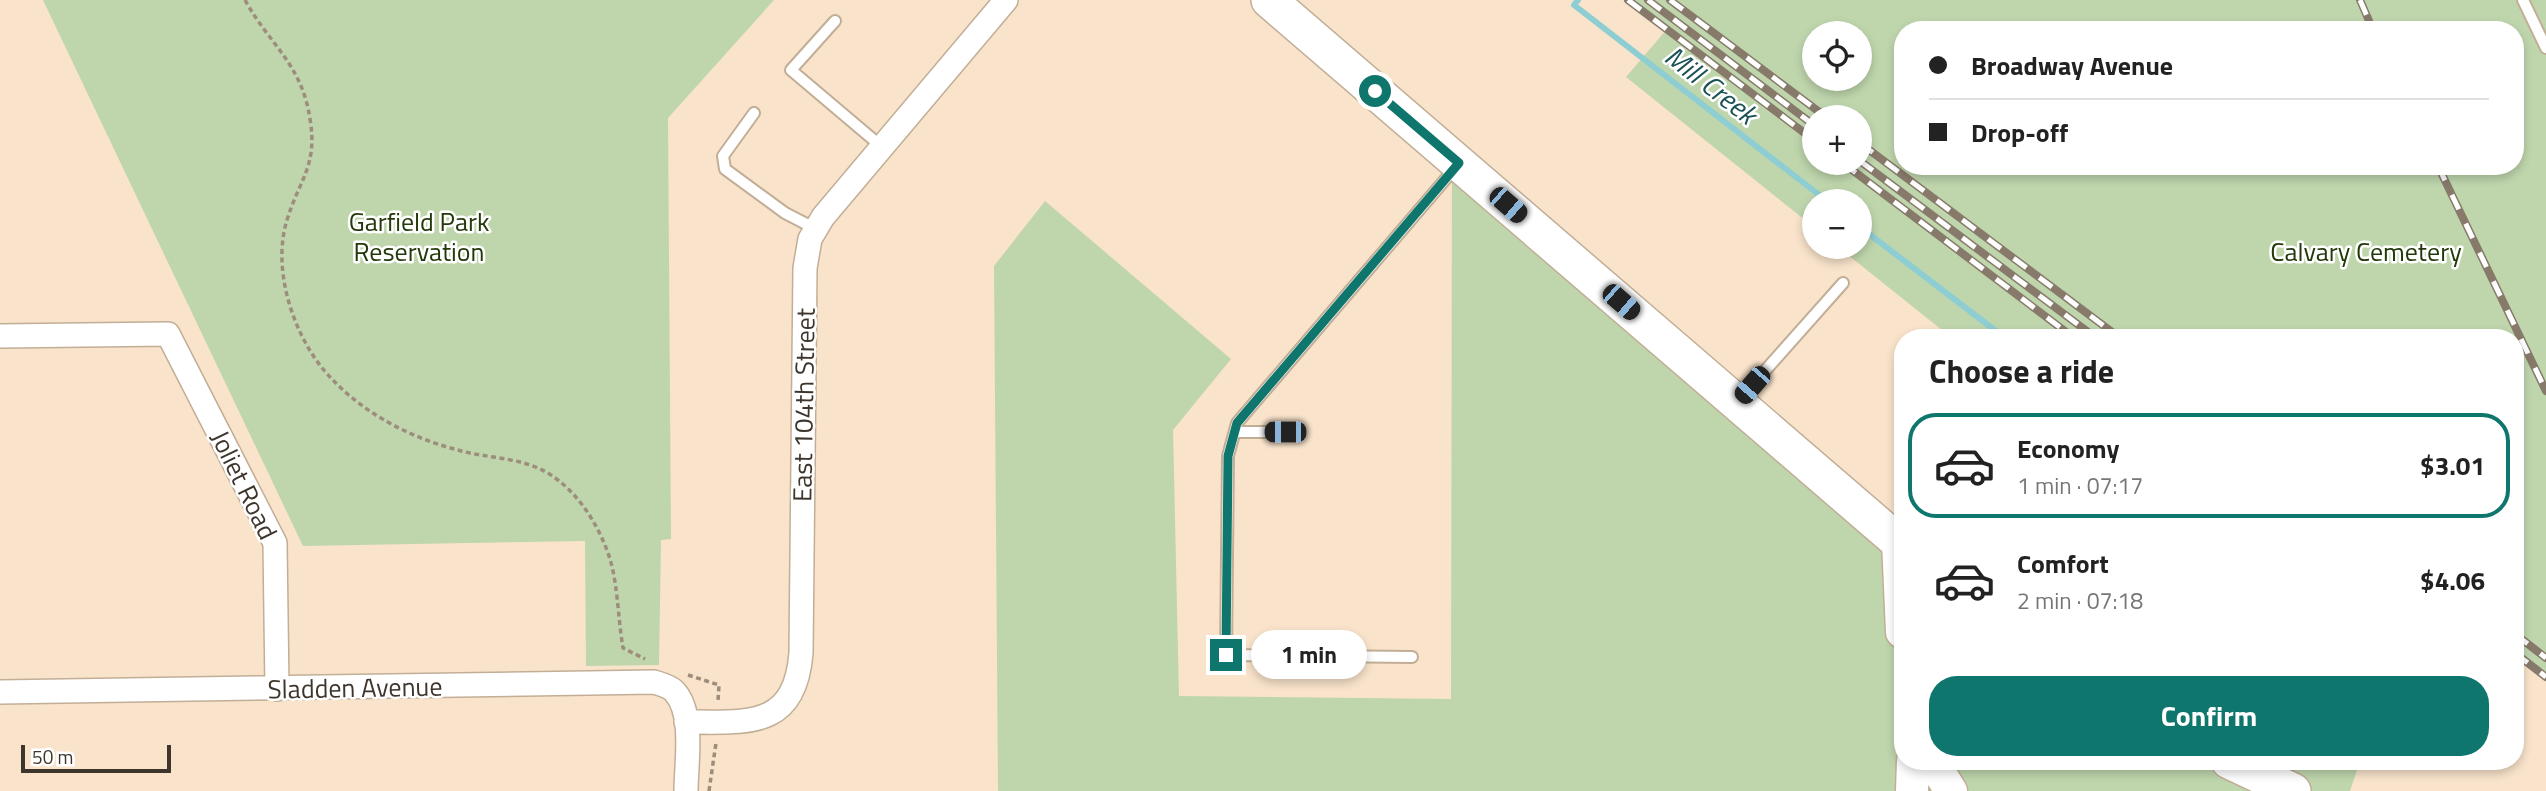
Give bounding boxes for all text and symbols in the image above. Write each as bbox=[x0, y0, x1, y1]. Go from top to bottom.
map controls bbox=[1802, 21, 1872, 259]
button: locate bbox=[1802, 21, 1872, 91]
water label: Mill Creek bbox=[1656, 35, 1769, 137]
text: Broadway Avenue bbox=[1971, 46, 2173, 85]
route start bbox=[1359, 75, 1391, 107]
button: + bbox=[1802, 105, 1872, 175]
text: Drop-off bbox=[1971, 113, 2068, 152]
car bbox=[1486, 183, 1531, 227]
button: − bbox=[1802, 189, 1872, 259]
park label: Garfield Park Reservation bbox=[349, 202, 489, 271]
park label: Calvary Cemetery bbox=[2270, 232, 2462, 271]
car bbox=[1599, 280, 1644, 324]
street label: East 104th Street bbox=[782, 308, 825, 502]
text: Choose a ride bbox=[1929, 347, 2114, 395]
car bbox=[1731, 362, 1774, 408]
car bbox=[1265, 422, 1307, 443]
street label: Joliet Road bbox=[201, 424, 288, 546]
text: Economy bbox=[2017, 429, 2119, 468]
icon: car bbox=[1933, 434, 1996, 497]
text: $3.01 bbox=[2420, 446, 2485, 485]
text: 1 min · 07:17 bbox=[2017, 468, 2143, 503]
text: Comfort bbox=[2017, 544, 2109, 583]
icon: car bbox=[1933, 549, 1996, 612]
text: $4.06 bbox=[2420, 561, 2485, 600]
text: 2 min · 07:18 bbox=[2017, 583, 2143, 618]
callout: 1 min bbox=[1250, 630, 1366, 680]
text: 1 min bbox=[1281, 637, 1337, 672]
route end bbox=[1210, 639, 1242, 671]
street label: Sladden Avenue bbox=[267, 666, 443, 709]
button: Confirm bbox=[1929, 676, 2489, 756]
scale bar bbox=[21, 742, 172, 774]
text: 50 m bbox=[32, 742, 73, 771]

